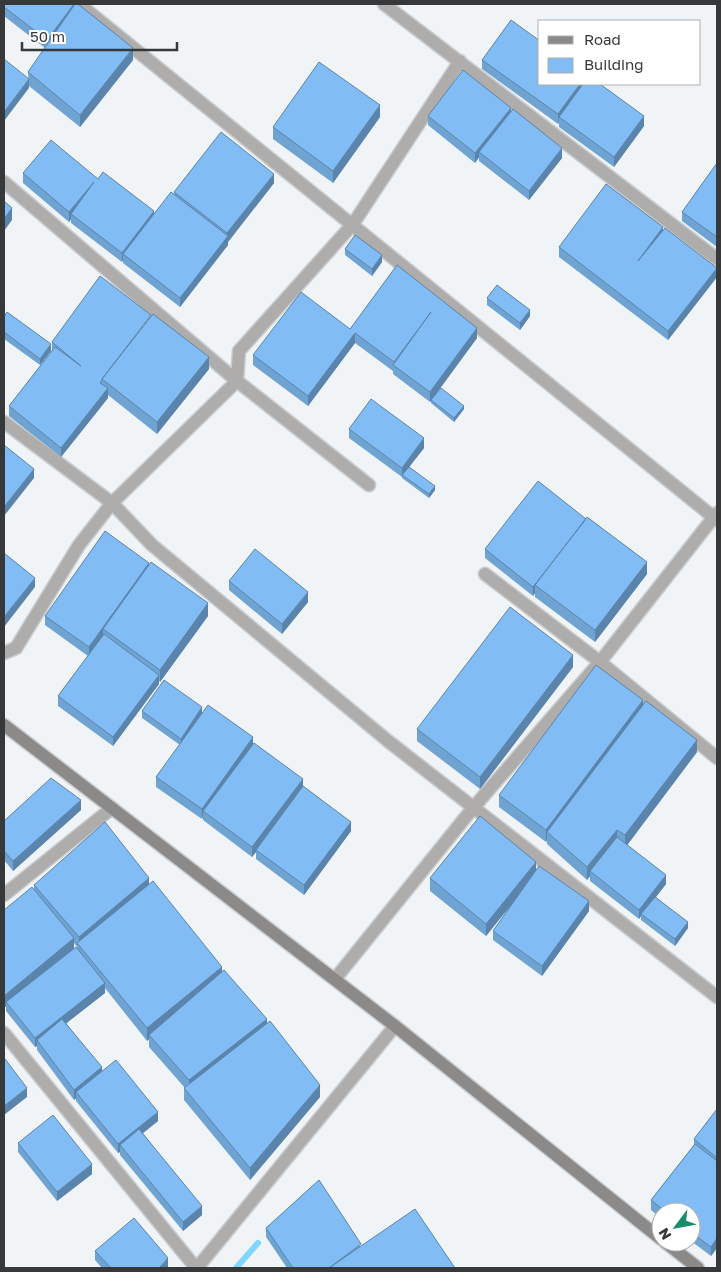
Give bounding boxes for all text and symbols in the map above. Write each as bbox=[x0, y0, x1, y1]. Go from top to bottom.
scale bar bbox=[22, 20, 178, 52]
legend bbox=[538, 20, 701, 85]
text: 50 m bbox=[30, 27, 65, 45]
text: Road bbox=[584, 30, 621, 48]
text: Building bbox=[584, 55, 644, 73]
north arrow bbox=[651, 1202, 701, 1252]
text: N bbox=[655, 1225, 675, 1243]

